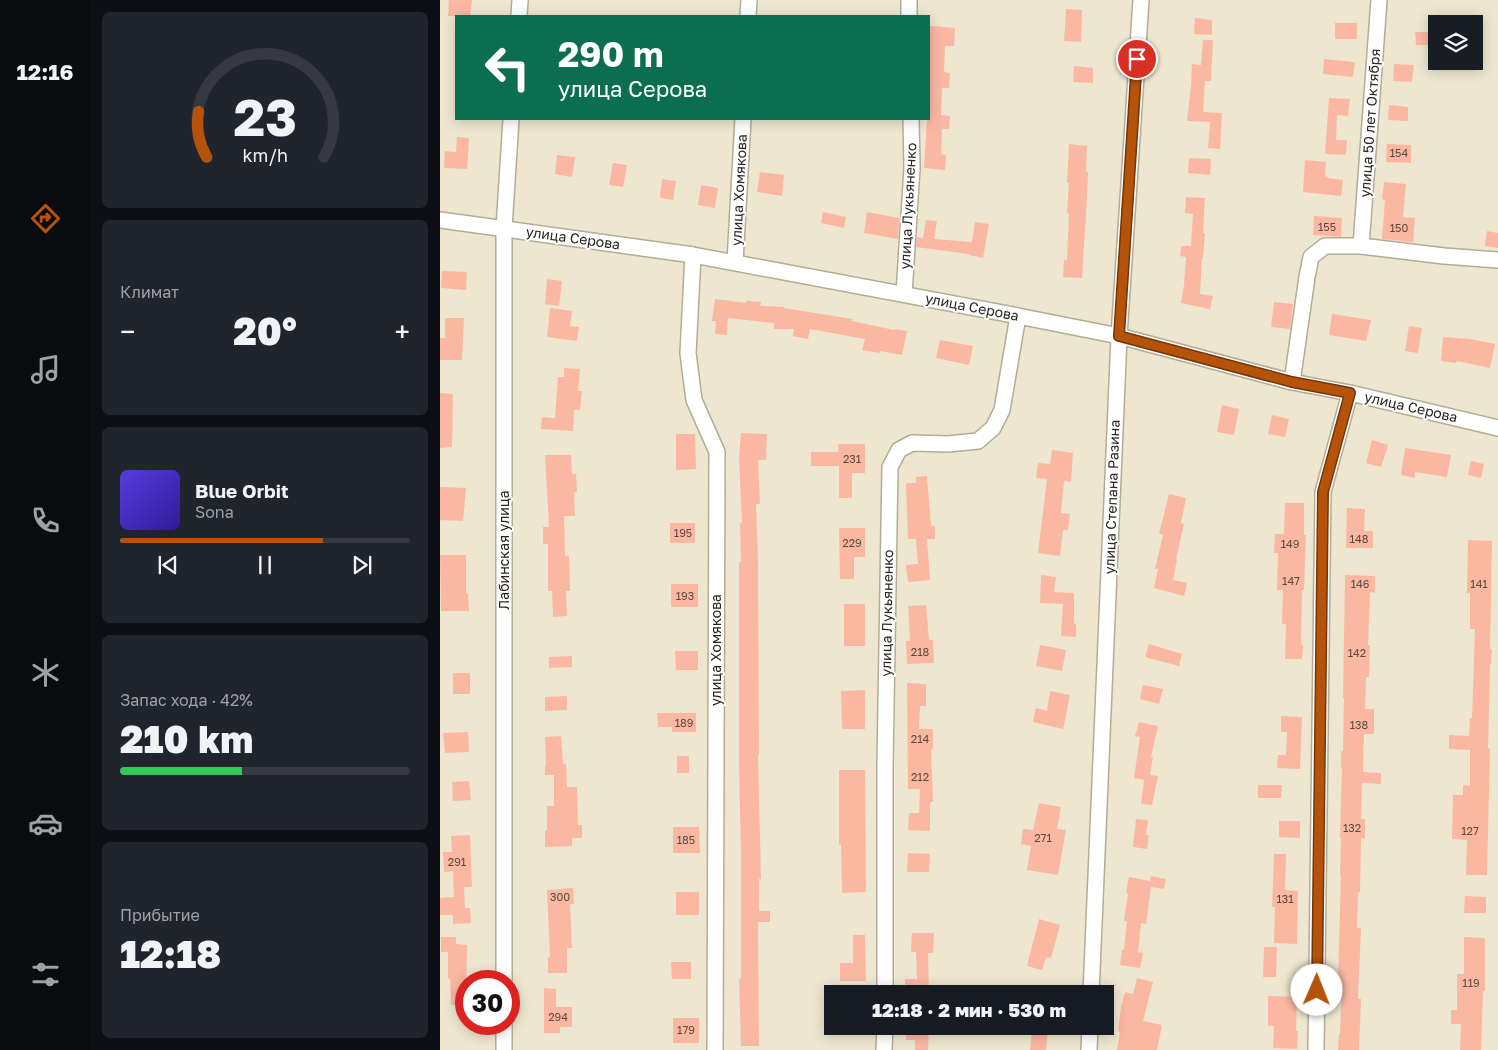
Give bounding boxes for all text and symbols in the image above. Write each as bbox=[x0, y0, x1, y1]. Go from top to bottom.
map controls bbox=[1428, 15, 1483, 70]
button: layers bbox=[1428, 15, 1483, 70]
text: 290 m bbox=[558, 33, 664, 75]
icon: left bbox=[475, 35, 540, 100]
pin bbox=[1116, 38, 1158, 80]
icon: arrive bbox=[1123, 45, 1151, 73]
street label: улица 50 лет Октября bbox=[1356, 48, 1383, 198]
text: 12:16 bbox=[16, 58, 74, 85]
text: улица Серова bbox=[558, 75, 707, 102]
text: 23 bbox=[233, 85, 297, 147]
street label: улица Хомякова bbox=[727, 134, 750, 246]
street label: улица Лукьяненко bbox=[896, 142, 919, 270]
text: km/h bbox=[242, 144, 288, 166]
house number: 154 bbox=[1390, 146, 1408, 159]
icon: directions bbox=[28, 201, 63, 236]
house number: 155 bbox=[1318, 220, 1336, 233]
house number: 150 bbox=[1390, 221, 1408, 234]
street label: улица Серова bbox=[525, 222, 621, 253]
text: Климат bbox=[120, 282, 179, 302]
street label: улица Серова bbox=[924, 289, 1020, 324]
text: 20° bbox=[233, 308, 297, 353]
text: − bbox=[120, 315, 135, 348]
text: + bbox=[395, 315, 410, 348]
icon: music bbox=[28, 352, 63, 387]
street label: улица Серова bbox=[1363, 388, 1459, 425]
street label: улица Степана Разина bbox=[1100, 419, 1123, 575]
house number: 231 bbox=[843, 452, 861, 465]
text: Blue Orbit bbox=[195, 479, 289, 502]
street label: Лабинская улица bbox=[495, 490, 512, 610]
text: Sona bbox=[195, 502, 234, 522]
icon: phone bbox=[28, 503, 63, 538]
house number: 195 bbox=[674, 526, 692, 539]
house number: 148 bbox=[1350, 532, 1369, 545]
house number: 229 bbox=[842, 536, 862, 549]
house number: 149 bbox=[1281, 537, 1299, 550]
street label: улица Лукьяненко bbox=[877, 549, 896, 677]
icon: previous bbox=[154, 551, 182, 579]
icon: pause bbox=[251, 551, 279, 579]
icon: next bbox=[348, 551, 376, 579]
house number: 147 bbox=[1282, 574, 1300, 587]
house number: 146 bbox=[1351, 577, 1370, 590]
house number: 141 bbox=[1470, 577, 1488, 590]
house number: 193 bbox=[676, 589, 694, 602]
street label: улица Хомякова bbox=[707, 594, 724, 706]
house number: 218 bbox=[911, 645, 929, 658]
house number: 142 bbox=[1348, 646, 1366, 659]
icon: climate bbox=[28, 655, 63, 690]
text: Запас хода · 42% bbox=[120, 690, 253, 710]
text: 210 km bbox=[120, 716, 253, 761]
house number: 189 bbox=[675, 716, 693, 729]
house number: 138 bbox=[1350, 718, 1369, 731]
house number: 214 bbox=[911, 732, 929, 745]
house number: 212 bbox=[911, 770, 929, 783]
icon: car bbox=[28, 806, 63, 841]
house number: 132 bbox=[1343, 821, 1361, 834]
house number: 127 bbox=[1461, 824, 1479, 837]
house number: 271 bbox=[1034, 831, 1052, 844]
house number: 185 bbox=[677, 833, 695, 846]
house number: 291 bbox=[448, 855, 466, 868]
house number: 300 bbox=[550, 890, 570, 903]
house number: 131 bbox=[1276, 892, 1294, 905]
text: Прибытие bbox=[120, 905, 200, 925]
text: 12:18 bbox=[120, 931, 221, 976]
icon: filters bbox=[28, 957, 63, 992]
position arrow bbox=[1290, 963, 1342, 1015]
speed limit sign: 30 bbox=[455, 970, 520, 1035]
house number: 119 bbox=[1462, 976, 1480, 989]
text: 12:18 · 2 мин · 530 m bbox=[872, 998, 1066, 1021]
house number: 294 bbox=[548, 1010, 568, 1023]
house number: 179 bbox=[677, 1023, 695, 1036]

